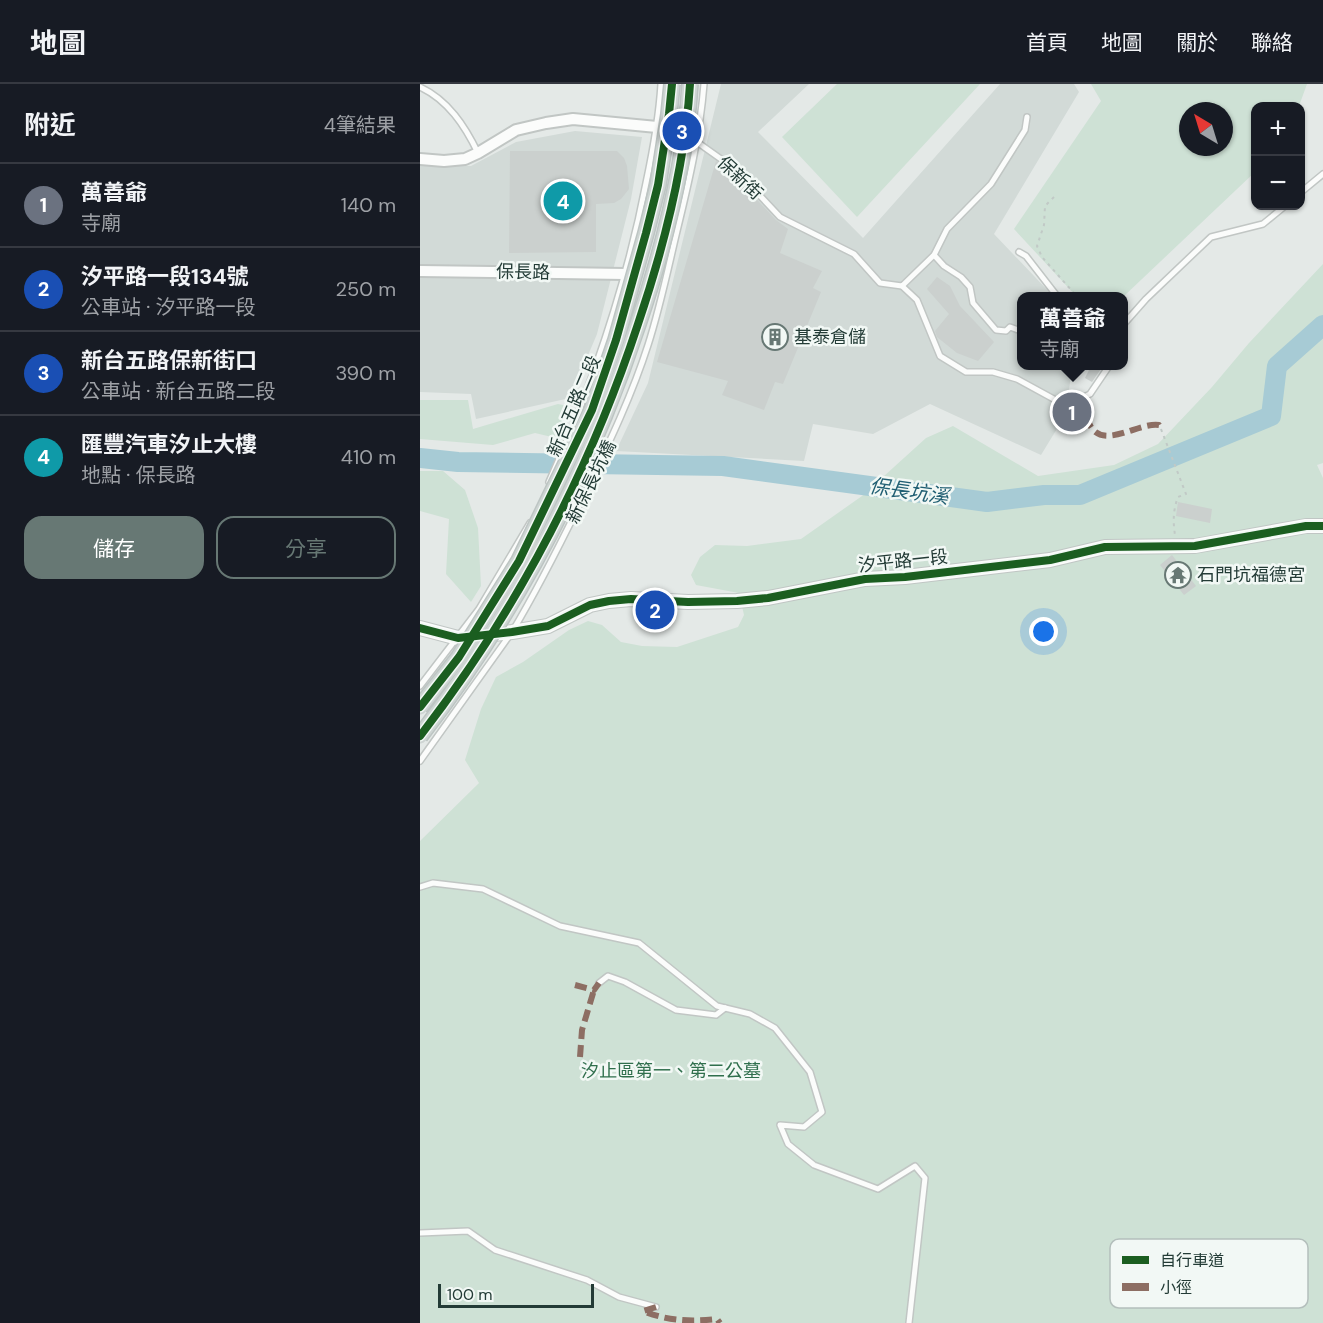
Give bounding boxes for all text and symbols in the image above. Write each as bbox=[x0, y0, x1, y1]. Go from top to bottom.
text: 地圖 bbox=[30, 25, 86, 62]
text: 首頁 bbox=[1026, 29, 1068, 57]
text: 地圖 bbox=[1101, 29, 1143, 57]
text: 關於 bbox=[1176, 29, 1218, 57]
text: 聯絡 bbox=[1251, 29, 1293, 57]
north arrow bbox=[1179, 102, 1233, 156]
map controls bbox=[1251, 102, 1305, 210]
button: + bbox=[1251, 102, 1305, 156]
text: 附近 bbox=[24, 108, 76, 142]
pin: 3 bbox=[662, 108, 702, 154]
text: 4筆結果 bbox=[324, 112, 396, 138]
street label: 保新街 bbox=[712, 151, 768, 205]
button: − bbox=[1251, 156, 1305, 210]
text: 萬善爺 bbox=[81, 178, 147, 207]
pin: 4 bbox=[544, 178, 582, 224]
text: 1 bbox=[40, 192, 47, 218]
text: 140 m bbox=[341, 192, 396, 218]
text: 寺廟 bbox=[81, 210, 121, 236]
street label: 保長路 bbox=[496, 260, 550, 284]
text: 汐平路一段134號 bbox=[81, 262, 249, 291]
text: 2 bbox=[38, 276, 49, 302]
text: 250 m bbox=[335, 276, 396, 302]
popup bbox=[1017, 292, 1128, 370]
text: 公車站 · 汐平路一段 bbox=[81, 294, 256, 320]
text: 萬善爺 bbox=[1039, 304, 1106, 333]
building icon: 基泰倉儲 bbox=[760, 322, 790, 352]
place label: 基泰倉儲 bbox=[794, 325, 866, 349]
text: 寺廟 bbox=[1039, 336, 1079, 362]
text: 新台五路保新街口 bbox=[81, 346, 257, 375]
street label: 新台五路二段 bbox=[542, 352, 606, 460]
text: 3 bbox=[37, 360, 50, 386]
text: 390 m bbox=[335, 360, 396, 386]
text: 公車站 · 新台五路二段 bbox=[81, 378, 276, 404]
pin: 1 bbox=[1052, 390, 1092, 434]
text: 匯豐汽車汐止大樓 bbox=[81, 430, 257, 459]
street label: 新保長坑橋 bbox=[560, 436, 622, 528]
text: 4 bbox=[37, 444, 50, 470]
text: 410 m bbox=[341, 444, 396, 470]
text: 地點 · 保長路 bbox=[81, 462, 196, 488]
water label: 保長坑溪 bbox=[868, 473, 953, 510]
button: 儲存 bbox=[24, 516, 204, 579]
button: 分享 bbox=[216, 516, 396, 579]
street label: 汐平路一段 bbox=[857, 544, 949, 578]
temple icon: 石門坑福德宮 bbox=[1163, 560, 1193, 590]
place label: 石門坑福德宮 bbox=[1197, 563, 1305, 587]
pin: 2 bbox=[636, 588, 674, 632]
your location bbox=[1029, 617, 1058, 646]
park label: 汐止區第一、第二公墓 bbox=[581, 1059, 761, 1083]
legend bbox=[1110, 1239, 1308, 1308]
text: 自行車道 bbox=[1160, 1250, 1224, 1271]
text: 小徑 bbox=[1160, 1277, 1192, 1298]
scale bar bbox=[438, 1281, 594, 1308]
text: 100 m bbox=[447, 1284, 492, 1305]

